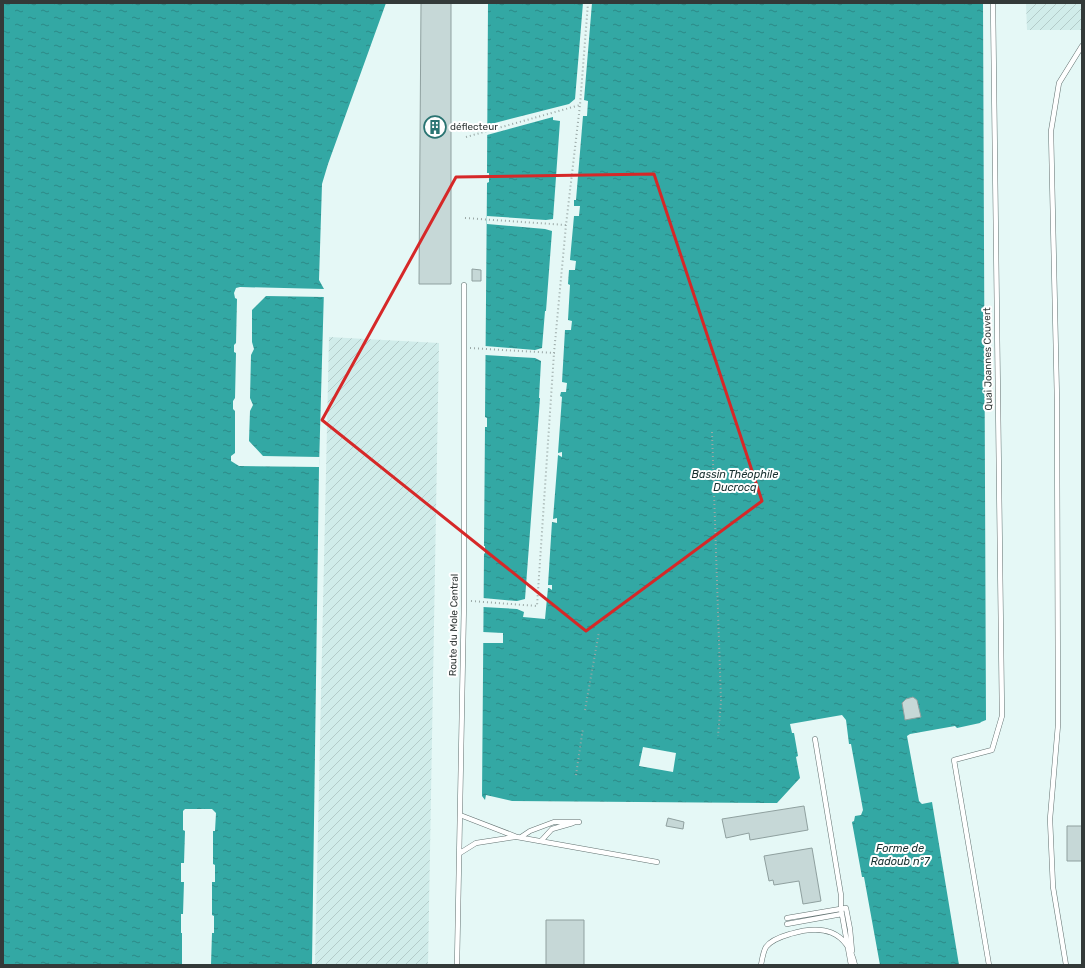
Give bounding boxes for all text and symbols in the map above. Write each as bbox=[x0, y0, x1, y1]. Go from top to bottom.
building icon: déflecteur bbox=[422, 114, 448, 140]
place label: déflecteur bbox=[450, 121, 498, 133]
street label: Quai Joannes Couvert bbox=[981, 307, 995, 411]
water label: Bassin Théophile Ducrocq bbox=[692, 468, 778, 494]
street label: Route du Mole Central bbox=[447, 574, 461, 676]
water label: Forme de Radoub n°7 bbox=[871, 842, 931, 868]

